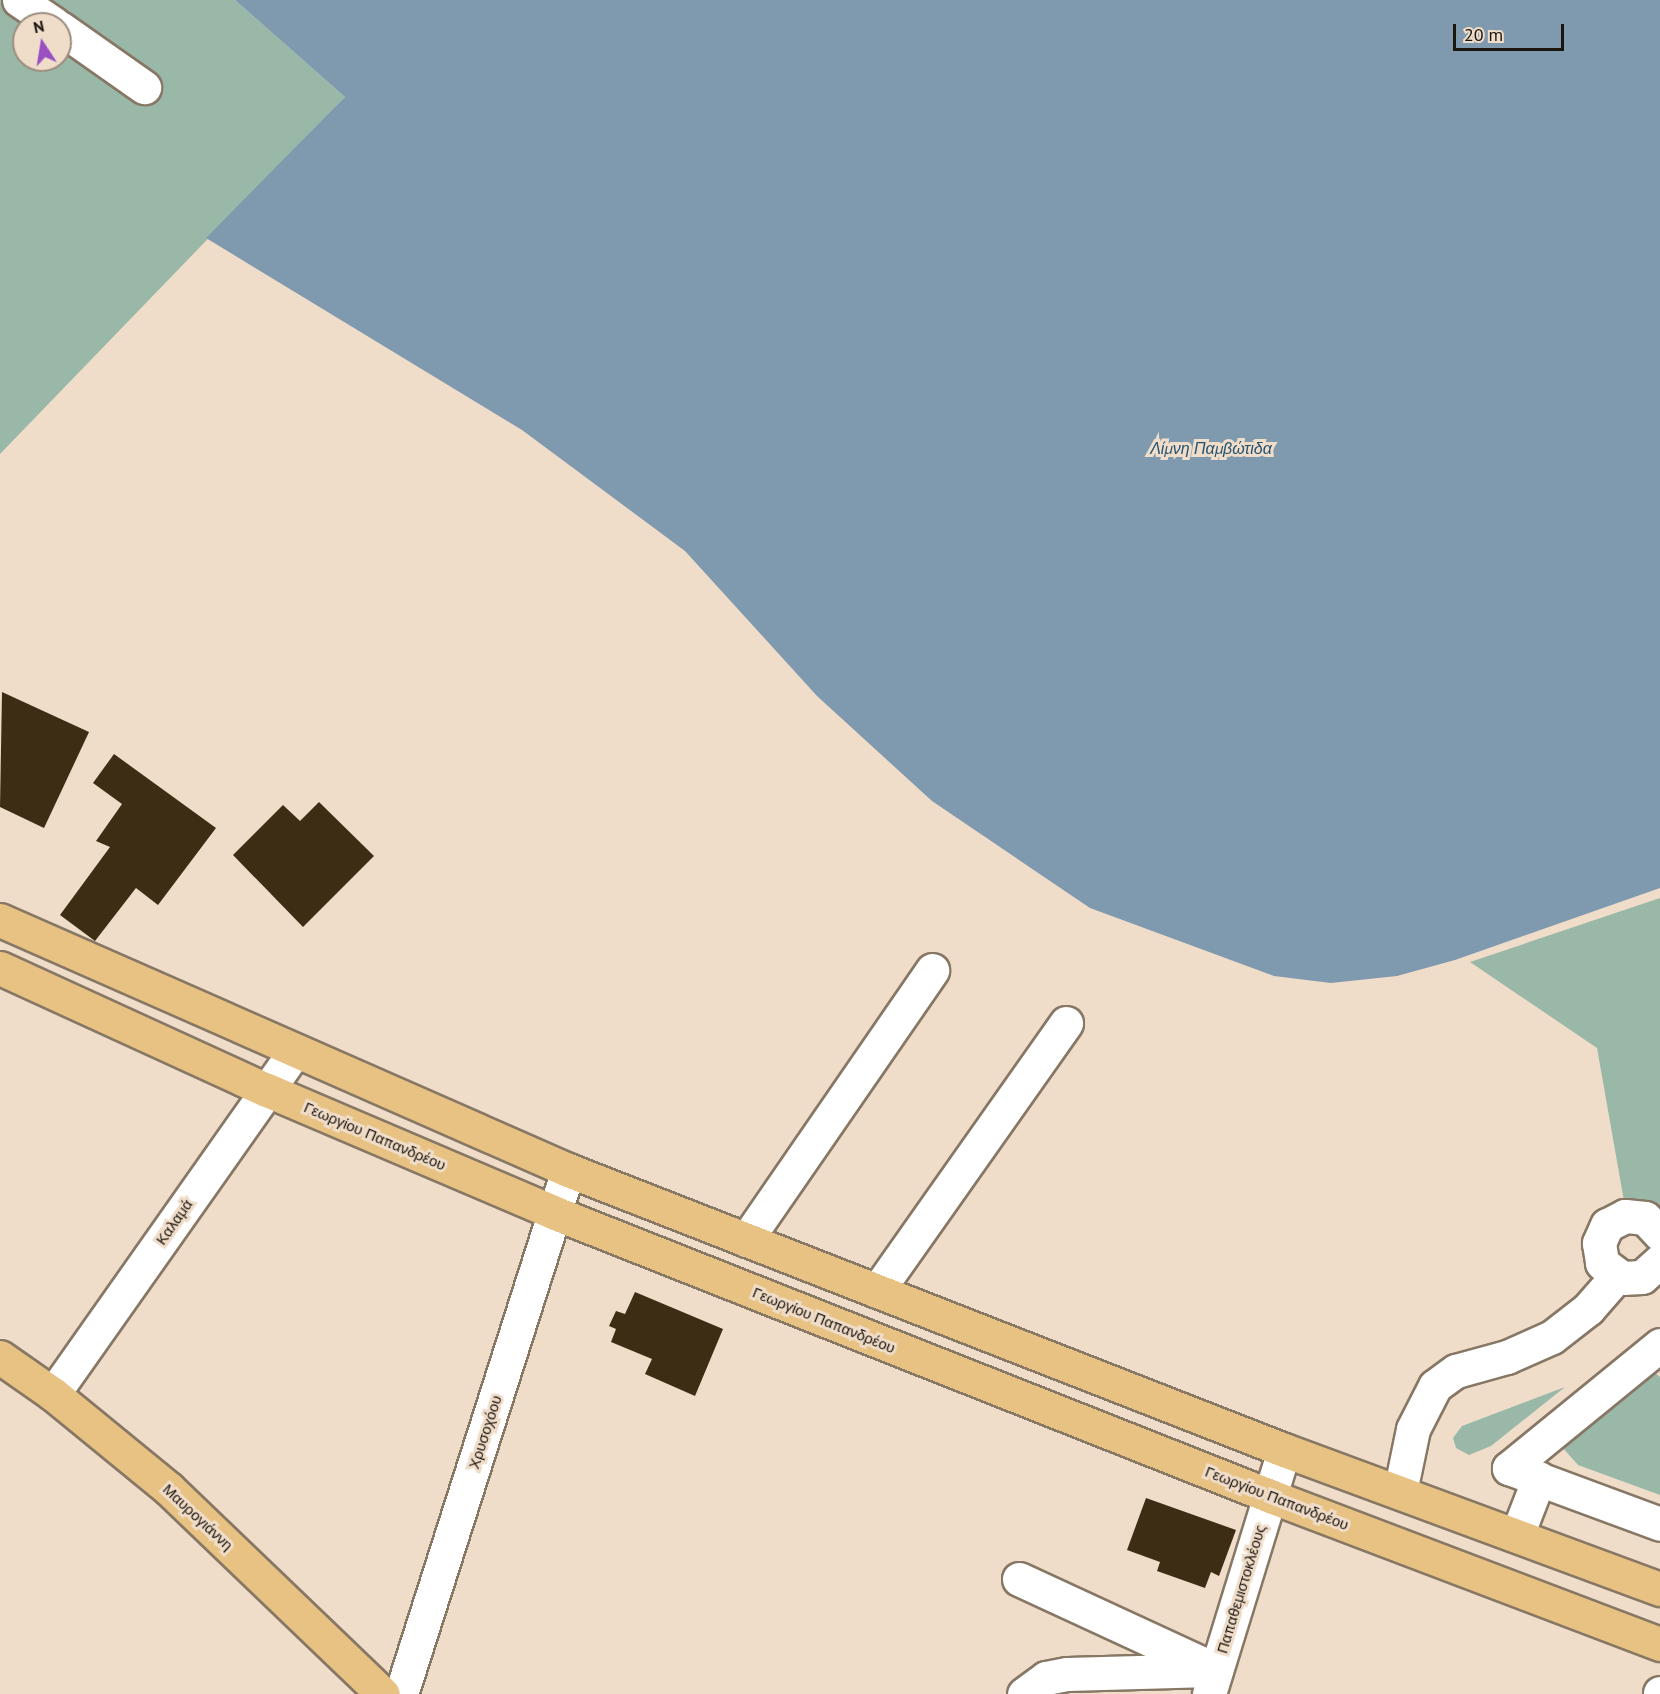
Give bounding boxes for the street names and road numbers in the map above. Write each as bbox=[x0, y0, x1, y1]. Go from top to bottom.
street label: Γεωργίου Παπανδρέου bbox=[301, 1098, 449, 1174]
street label: Καλαμά bbox=[152, 1196, 196, 1248]
street label: Γεωργίου Παπανδρέου bbox=[750, 1283, 898, 1357]
street label: Χρυσοχόου bbox=[465, 1393, 505, 1471]
street label: Γεωργίου Παπανδρέου bbox=[1203, 1462, 1351, 1534]
street label: Μαυρογιάννη bbox=[159, 1480, 237, 1554]
street label: Παπαθεμιστοκλέους bbox=[1213, 1523, 1269, 1655]

